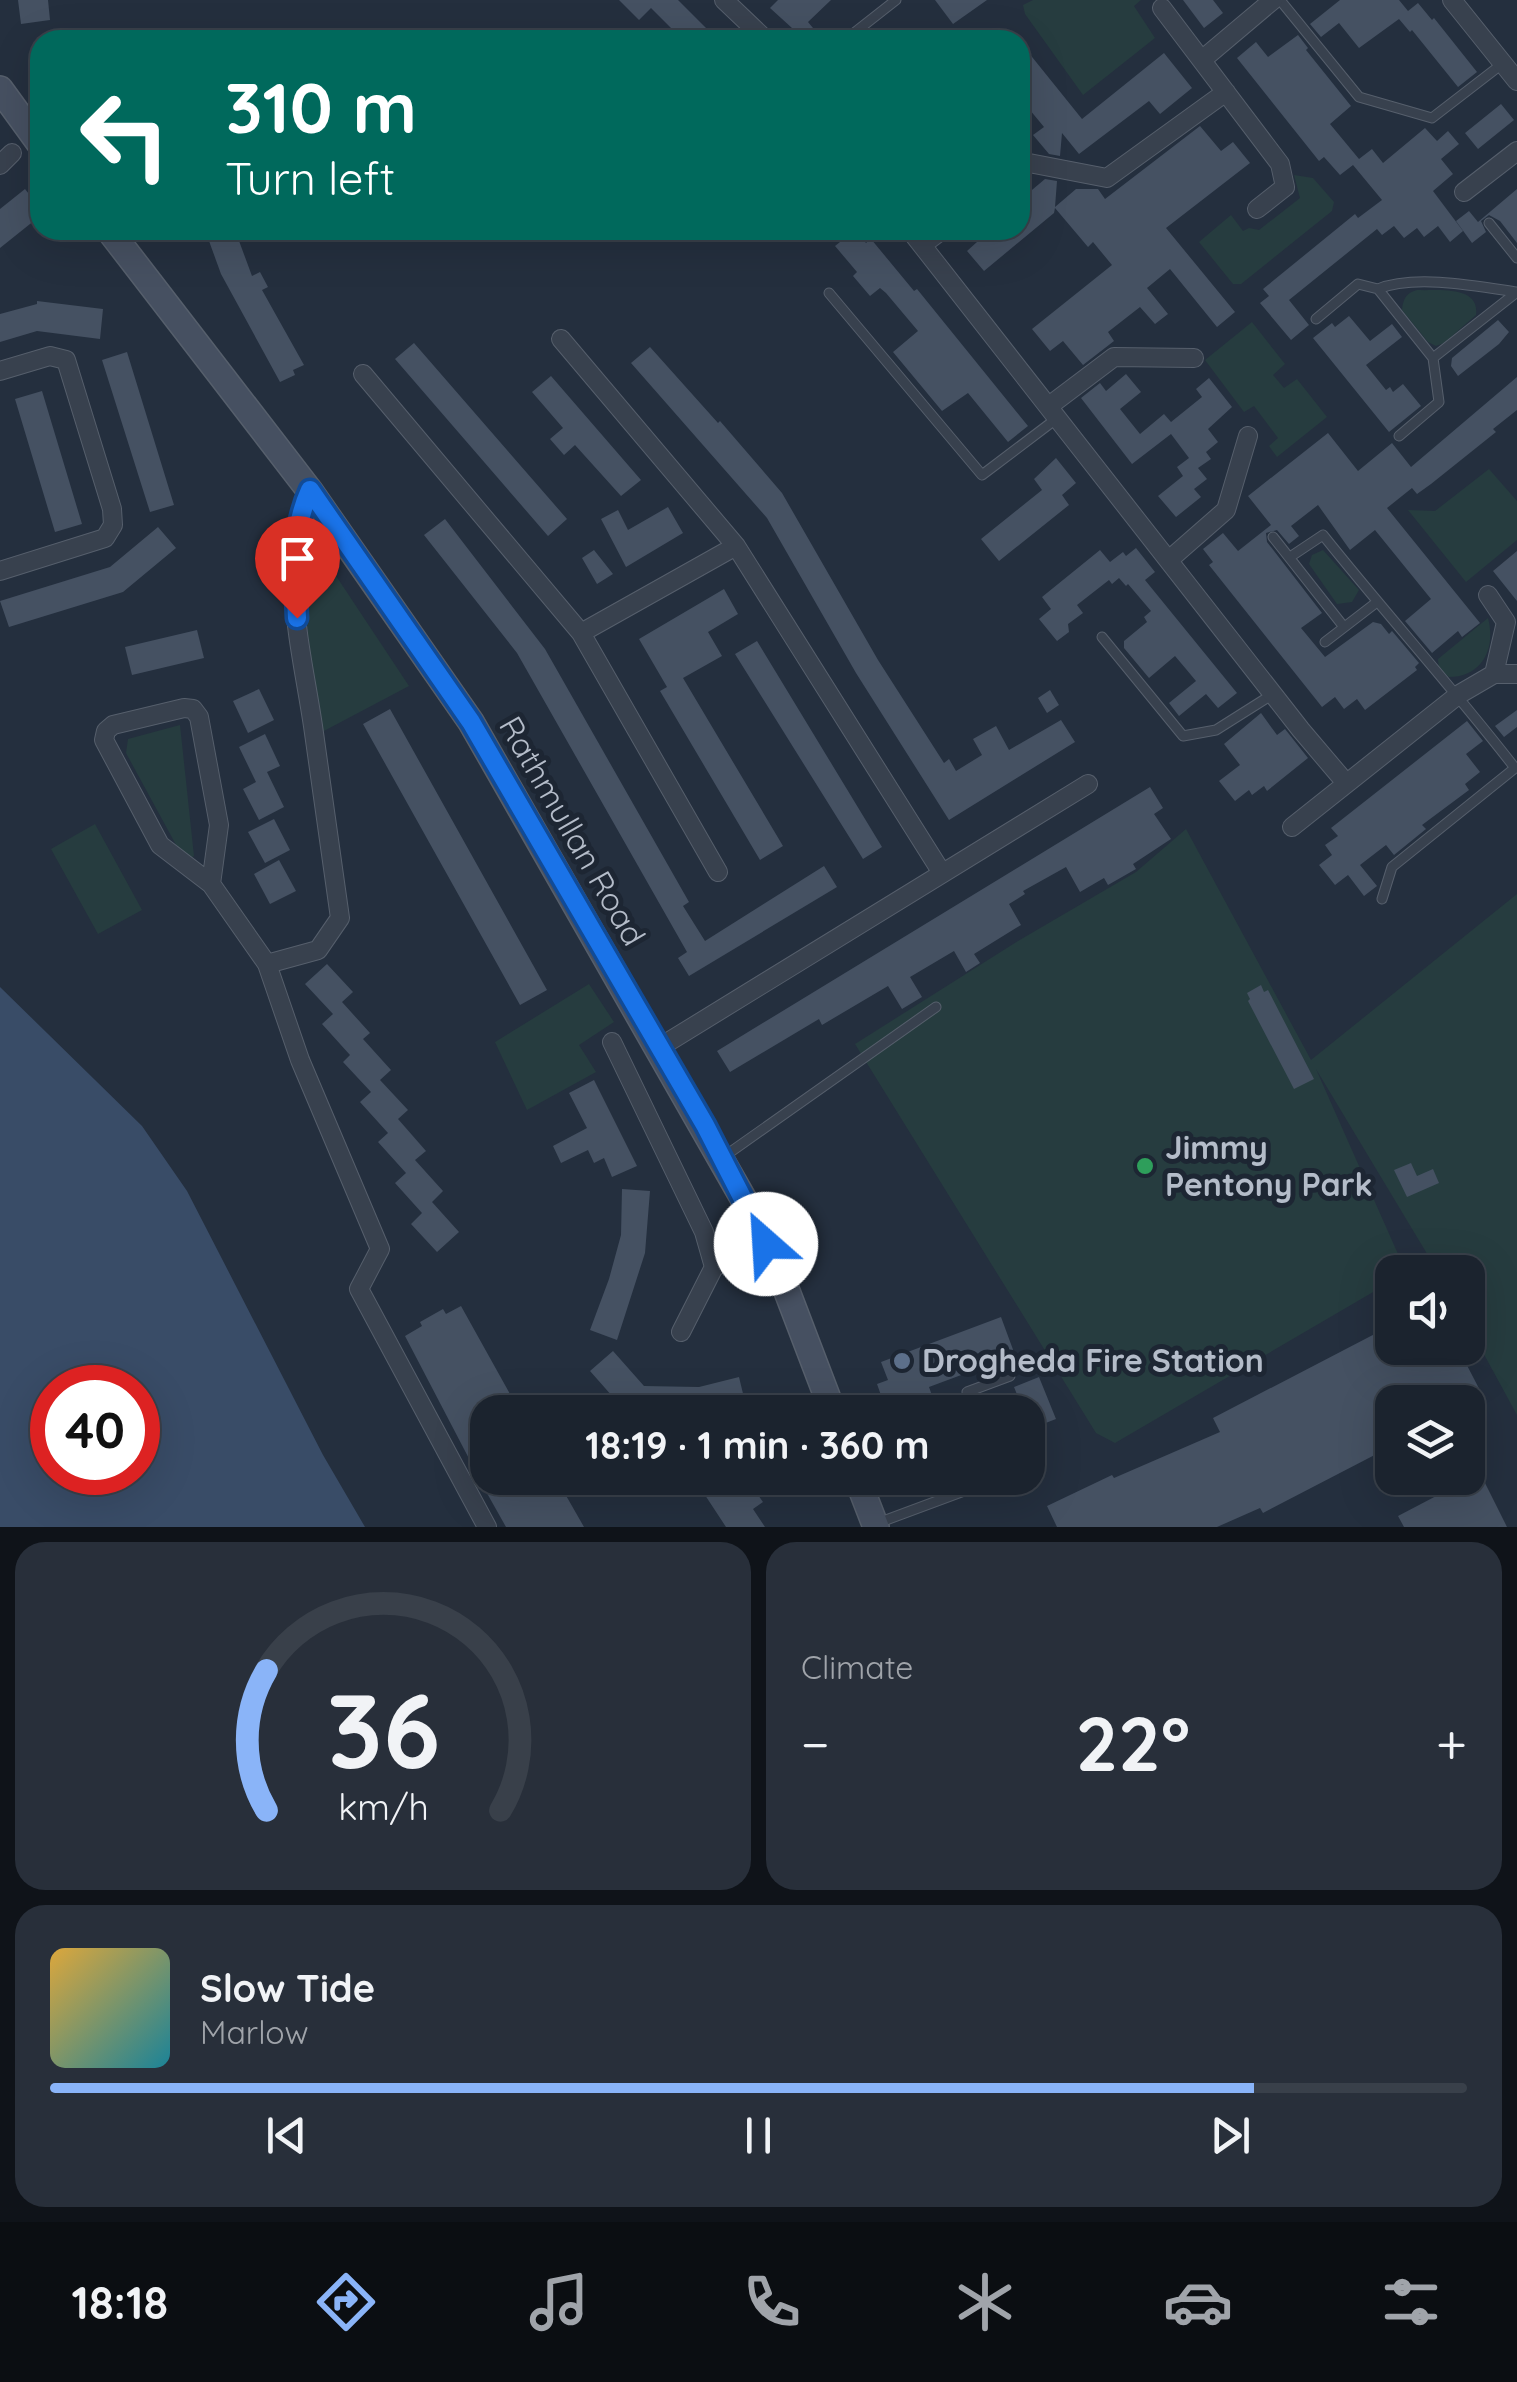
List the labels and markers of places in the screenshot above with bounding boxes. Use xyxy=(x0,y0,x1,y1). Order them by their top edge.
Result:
pin xyxy=(255,516,340,619)
place label: Jimmy Pentony Park xyxy=(1165,1127,1373,1204)
marker: Jimmy Pentony Park xyxy=(1134,1155,1156,1177)
place label: Drogheda Fire Station xyxy=(922,1340,1264,1380)
marker: Drogheda Fire Station xyxy=(891,1350,913,1372)

